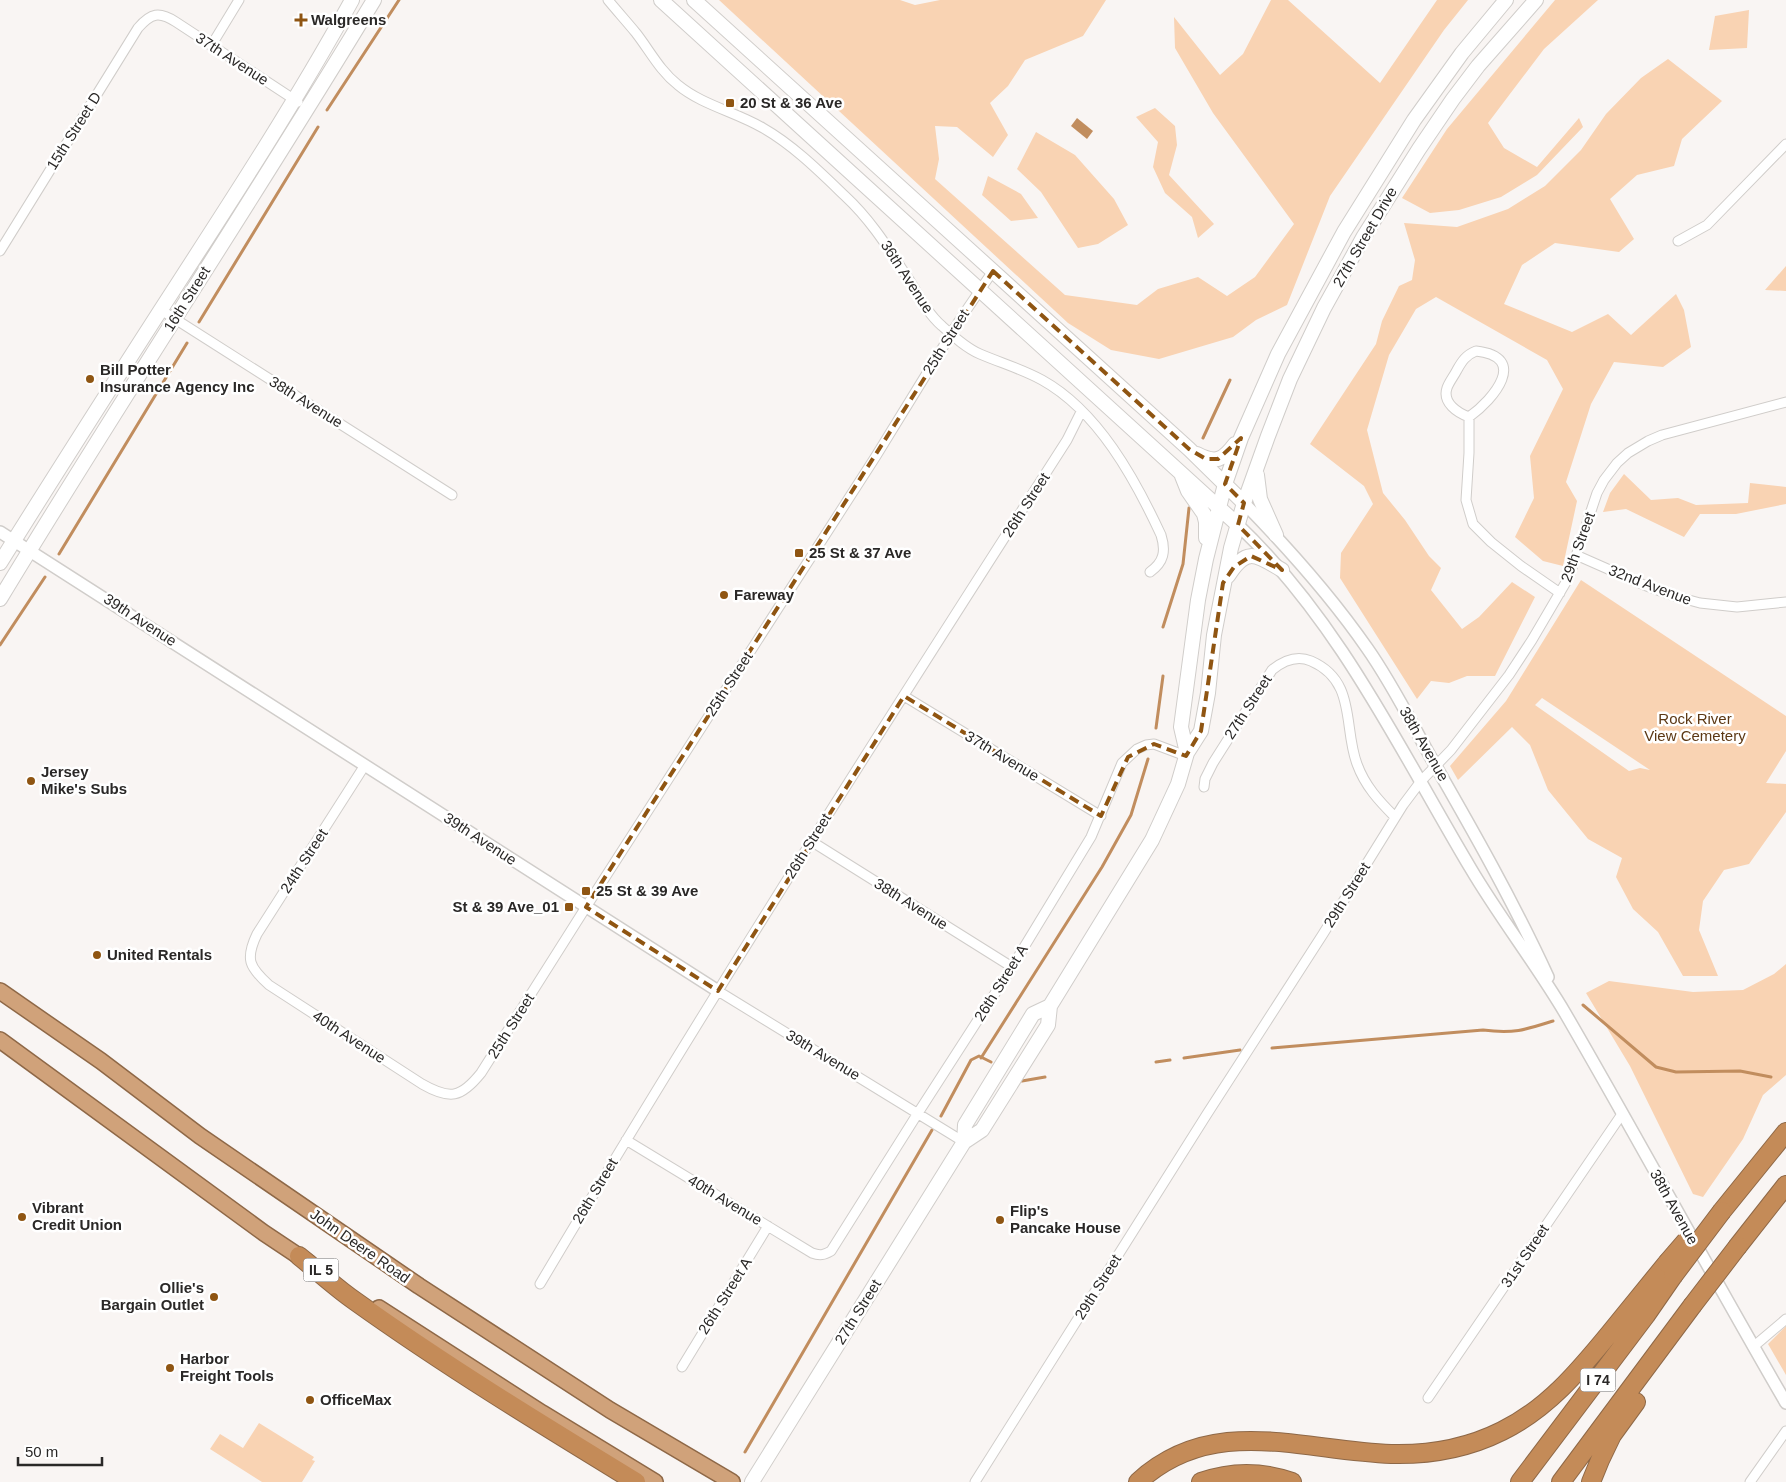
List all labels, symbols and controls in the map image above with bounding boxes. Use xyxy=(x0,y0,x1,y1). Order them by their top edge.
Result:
place label: Walgreens xyxy=(311,11,386,28)
marker: Walgreens xyxy=(295,14,307,26)
street label: 37th Avenue xyxy=(193,29,272,88)
street label: 15th Street D xyxy=(43,89,104,173)
place label: 20 St & 36 Ave xyxy=(740,94,842,111)
marker: 20 St & 36 Ave xyxy=(724,97,736,109)
street label: 27th Street Drive xyxy=(1329,184,1400,290)
street label: 36th Avenue xyxy=(878,237,937,316)
street label: 16th Street xyxy=(160,262,214,334)
street label: 25th Street xyxy=(919,305,973,377)
place label: Bill Potter Insurance Agency Inc xyxy=(100,361,255,395)
street label: 38th Avenue xyxy=(267,372,346,431)
marker: Bill Potter Insurance Agency Inc xyxy=(84,373,96,385)
street label: 26th Street xyxy=(998,469,1053,540)
street label: 29th Street xyxy=(1557,509,1598,584)
place label: 25 St & 37 Ave xyxy=(809,544,911,561)
marker: 25 St & 37 Ave xyxy=(793,547,805,559)
street label: 32nd Avenue xyxy=(1606,561,1694,608)
place label: Fareway xyxy=(734,586,795,603)
marker: Fareway xyxy=(718,589,730,601)
street label: 39th Avenue xyxy=(101,590,180,649)
street label: 25th Street xyxy=(701,648,756,719)
street label: 27th Street xyxy=(1220,671,1275,742)
street label: 38th Avenue xyxy=(1396,703,1453,784)
park label: Rock River View Cemetery xyxy=(1644,710,1746,744)
street label: 37th Avenue xyxy=(962,727,1042,784)
place label: Jersey Mike's Subs xyxy=(41,763,127,797)
marker: Jersey Mike's Subs xyxy=(25,775,37,787)
street label: 39th Avenue xyxy=(441,809,520,868)
street label: 26th Street xyxy=(781,809,835,881)
street label: 24th Street xyxy=(276,825,331,896)
street label: 29th Street xyxy=(1320,858,1374,930)
street label: 38th Avenue xyxy=(872,874,951,933)
place label: 25 St & 39 Ave xyxy=(596,882,698,899)
marker: 25 St & 39 Ave xyxy=(580,885,592,897)
place label: St & 39 Ave_01 xyxy=(453,898,559,915)
marker: St & 39 Ave_01 xyxy=(563,901,575,913)
street label: 26th Street A xyxy=(970,941,1031,1024)
place label: United Rentals xyxy=(107,946,212,963)
marker: United Rentals xyxy=(91,949,103,961)
street label: 25th Street xyxy=(484,989,538,1061)
street label: 40th Avenue xyxy=(310,1007,389,1066)
street label: 39th Avenue xyxy=(783,1026,863,1083)
street label: 26th Street xyxy=(568,1154,621,1227)
street label: 38th Avenue xyxy=(1647,1166,1702,1247)
street label: 40th Avenue xyxy=(685,1171,765,1228)
place label: Vibrant Credit Union xyxy=(32,1199,122,1233)
place label: Flip's Pancake House xyxy=(1010,1202,1121,1236)
street label: John Deere Road xyxy=(307,1205,413,1286)
marker: Vibrant Credit Union xyxy=(16,1211,28,1223)
marker: Flip's Pancake House xyxy=(994,1214,1006,1226)
street label: 31st Street xyxy=(1497,1220,1552,1291)
street label: 29th Street xyxy=(1071,1250,1125,1322)
street label: 26th Street A xyxy=(694,1254,755,1337)
road number: IL 5 xyxy=(304,1258,338,1282)
street label: 27th Street xyxy=(831,1275,885,1347)
place label: Ollie's Bargain Outlet xyxy=(101,1279,204,1313)
marker: Ollie's Bargain Outlet xyxy=(208,1291,220,1303)
place label: Harbor Freight Tools xyxy=(180,1350,274,1384)
marker: Harbor Freight Tools xyxy=(164,1362,176,1374)
road number: I 74 xyxy=(1580,1368,1616,1392)
place label: OfficeMax xyxy=(320,1391,392,1408)
marker: OfficeMax xyxy=(304,1394,316,1406)
scale bar xyxy=(18,1434,101,1466)
text: 50 m xyxy=(25,1443,58,1460)

